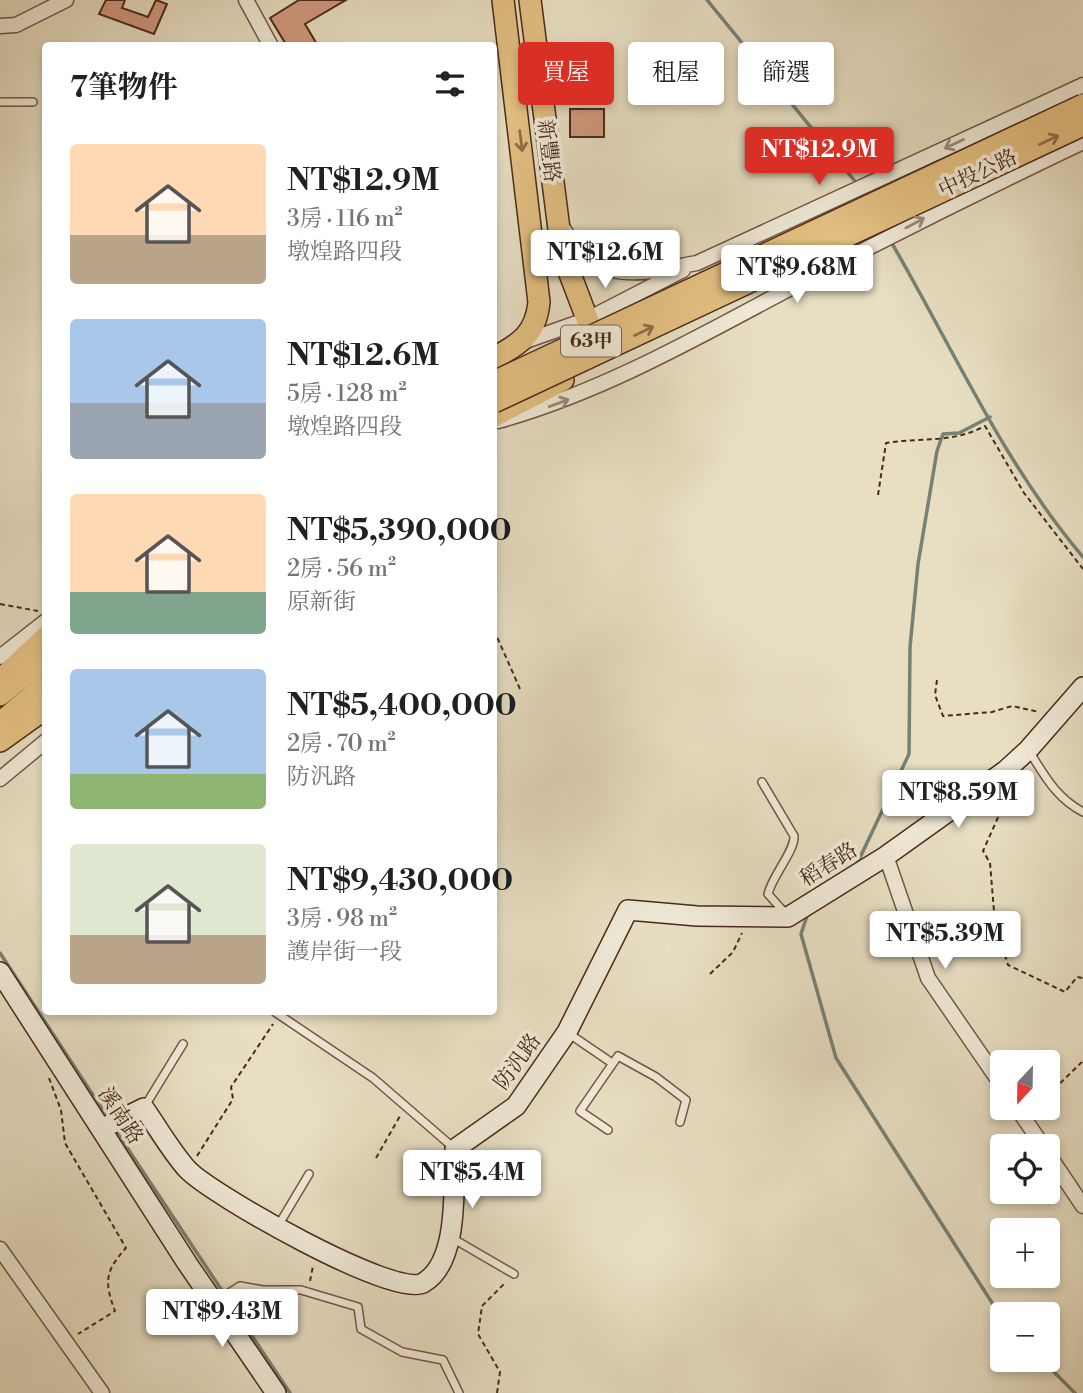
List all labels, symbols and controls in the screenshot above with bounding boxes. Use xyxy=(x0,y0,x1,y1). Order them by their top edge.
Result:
chip: 買屋 xyxy=(518,42,614,105)
chip: 租屋 xyxy=(628,42,724,105)
chip: 篩選 xyxy=(738,42,834,105)
icon: filters xyxy=(431,65,469,103)
text: 7筆物件 xyxy=(70,69,178,107)
street label: 新豐路 xyxy=(531,118,565,184)
pin: NT$12.9M xyxy=(747,128,891,187)
one-way arrow xyxy=(515,129,528,151)
one-way arrow xyxy=(1038,133,1059,147)
text: NT$12.9M xyxy=(761,136,877,164)
one-way arrow xyxy=(944,138,965,151)
street label: 中投公路 xyxy=(934,144,1022,204)
text: NT$12.9M xyxy=(287,162,439,200)
icon: home xyxy=(126,172,210,256)
text: 3房 · 116 m² xyxy=(287,205,403,233)
one-way arrow xyxy=(904,216,925,229)
pin: NT$12.6M xyxy=(533,230,677,290)
text: 墩煌路四段 xyxy=(287,238,402,266)
text: NT$12.6M xyxy=(547,239,663,267)
pin: NT$9.68M xyxy=(725,246,869,305)
text: NT$9.68M xyxy=(737,254,857,282)
one-way arrow xyxy=(633,324,654,337)
road number: 63甲 xyxy=(561,326,621,356)
text: NT$12.6M xyxy=(287,337,439,375)
icon: home xyxy=(126,347,210,431)
text: 5房 · 128 m² xyxy=(287,380,407,408)
one-way arrow xyxy=(547,396,569,409)
text: 墩煌路四段 xyxy=(287,413,402,441)
text: NT$5,390,000 xyxy=(287,512,512,550)
icon: home xyxy=(126,522,210,606)
text: 2房 · 56 m² xyxy=(287,555,396,583)
text: 原新街 xyxy=(287,588,356,616)
text: NT$5,400,000 xyxy=(287,687,517,725)
icon: home xyxy=(126,697,210,781)
text: 2房 · 70 m² xyxy=(287,730,396,758)
text: 防汎路 xyxy=(287,763,356,791)
pin: NT$8.59M xyxy=(886,770,1030,830)
text: NT$8.59M xyxy=(898,779,1018,807)
street label: 稻春路 xyxy=(795,837,863,893)
text: NT$9,430,000 xyxy=(287,862,513,900)
icon: home xyxy=(126,872,210,956)
text: 3房 · 98 m² xyxy=(287,905,397,933)
pin: NT$5.39M xyxy=(873,912,1017,971)
text: NT$5.39M xyxy=(886,920,1004,948)
text: 護岸街一段 xyxy=(287,938,402,966)
street label: 防汎路 xyxy=(489,1029,547,1095)
north arrow xyxy=(990,1050,1060,1120)
map controls xyxy=(990,1050,1060,1372)
street label: 溪南路 xyxy=(92,1083,148,1149)
button: locate xyxy=(990,1134,1060,1204)
pin: NT$5.4M xyxy=(407,1150,537,1210)
text: NT$5.4M xyxy=(419,1159,525,1187)
button: + xyxy=(990,1218,1060,1288)
pin: NT$9.43M xyxy=(150,1290,294,1349)
text: NT$9.43M xyxy=(162,1298,282,1326)
button: − xyxy=(990,1302,1060,1372)

